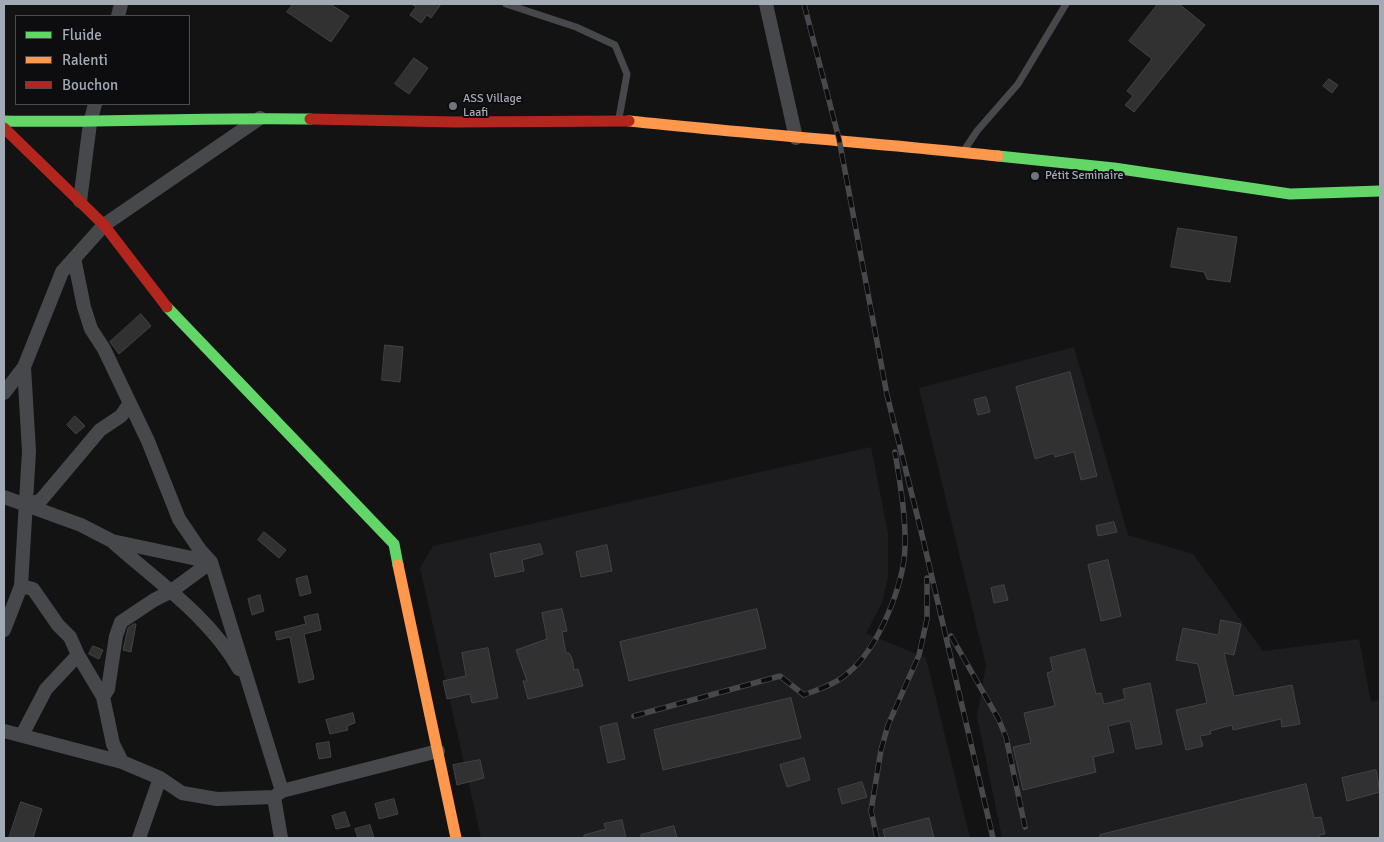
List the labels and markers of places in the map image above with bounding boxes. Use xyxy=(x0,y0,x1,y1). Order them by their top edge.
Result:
place label: ASS Village Laafi xyxy=(463,92,522,120)
marker: ASS Village Laafi xyxy=(447,100,459,112)
place label: Pétit Seminaire xyxy=(1045,169,1123,183)
marker: Pétit Seminaire xyxy=(1029,170,1041,182)

